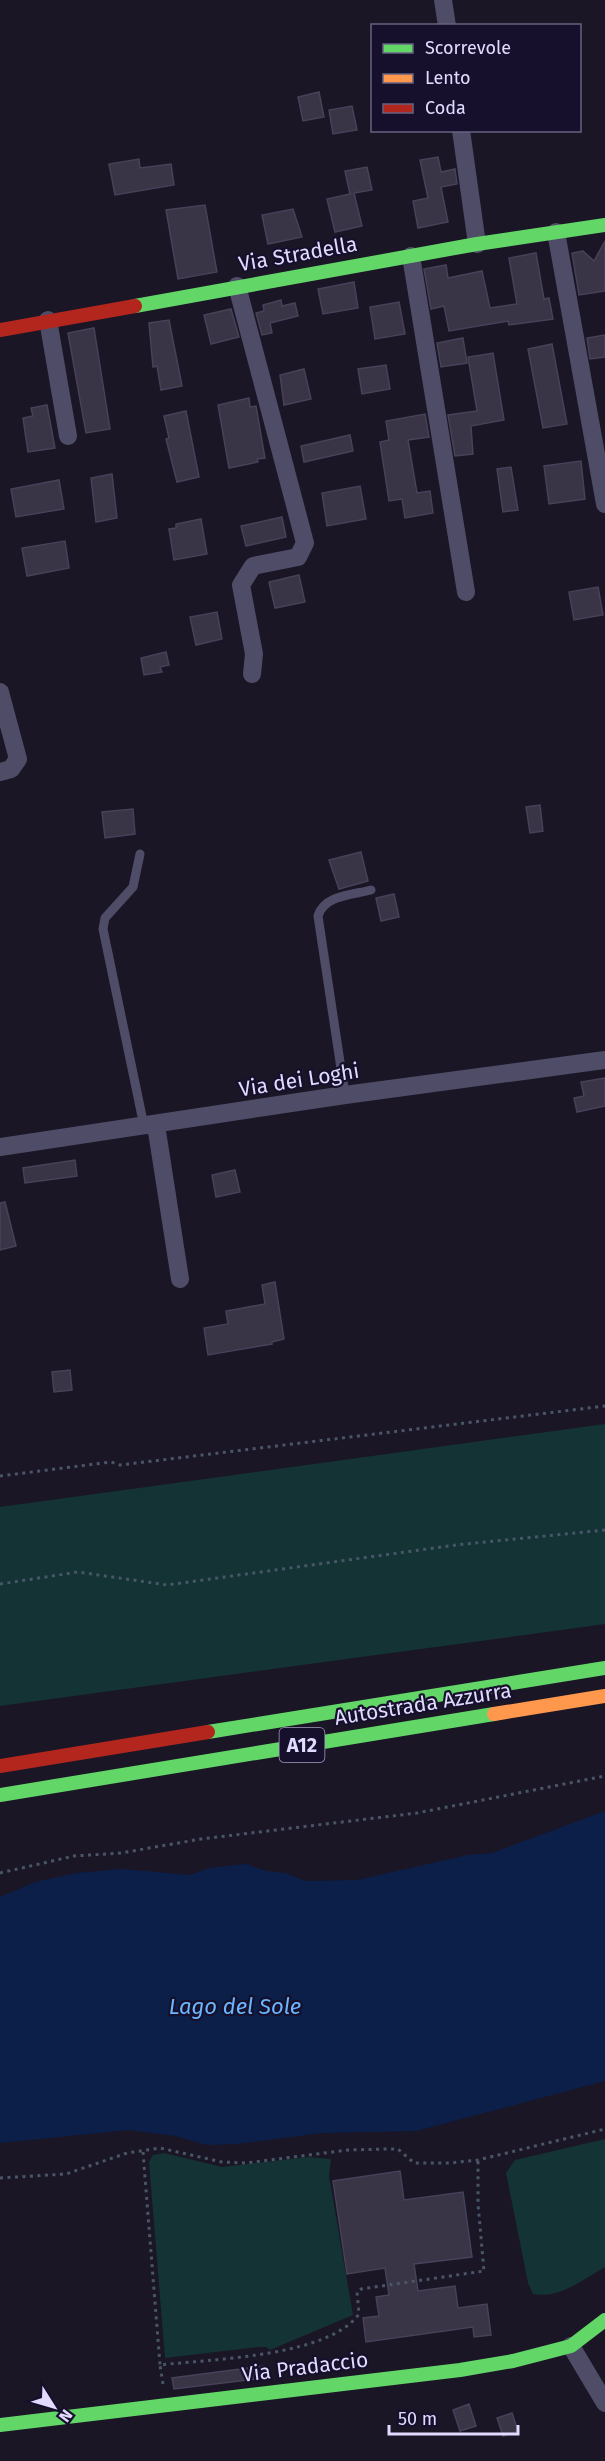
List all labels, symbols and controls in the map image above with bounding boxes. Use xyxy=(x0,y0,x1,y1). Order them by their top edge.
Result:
legend xyxy=(371,24,581,132)
text: Scorrevole xyxy=(425,37,511,59)
text: Lento xyxy=(425,67,471,89)
text: Coda xyxy=(425,97,466,119)
street label: Via Stradella xyxy=(237,231,359,277)
street label: Via dei Loghi xyxy=(237,1058,361,1102)
street label: Autostrada Azzurra xyxy=(333,1677,513,1731)
road number: A12 xyxy=(280,1728,324,1762)
water label: Lago del Sole xyxy=(169,1993,301,2020)
street label: Via Pradaccio xyxy=(240,2346,370,2388)
north arrow xyxy=(24,2377,84,2437)
scale bar xyxy=(389,2398,518,2436)
text: N xyxy=(55,2406,76,2426)
text: 50 m xyxy=(398,2408,437,2430)

